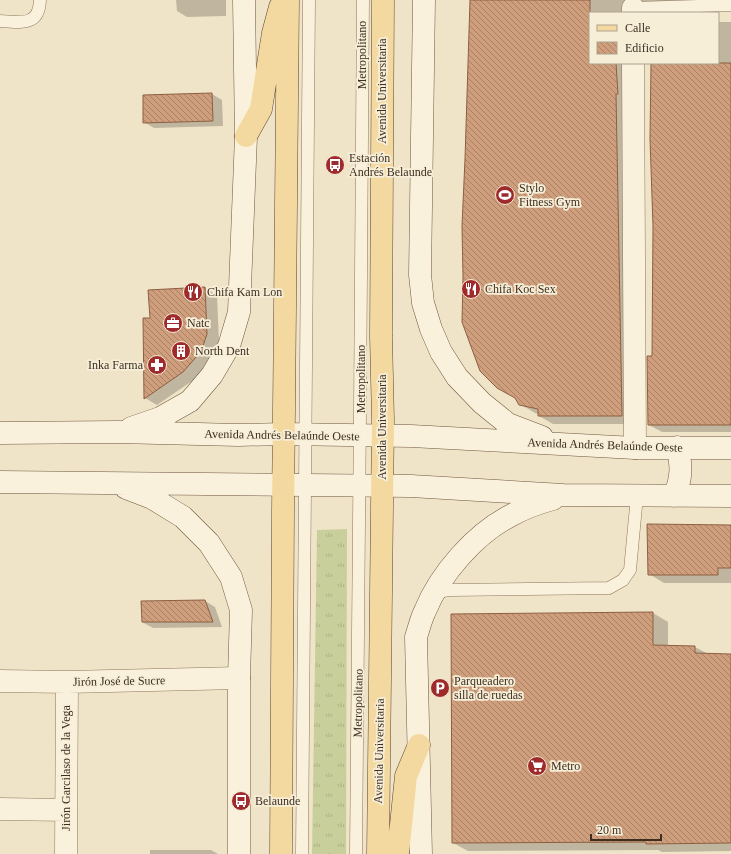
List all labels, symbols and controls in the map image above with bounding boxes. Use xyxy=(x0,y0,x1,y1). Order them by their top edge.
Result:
legend xyxy=(589,12,719,64)
street label: Metropolitano xyxy=(355,21,369,89)
text: Calle xyxy=(625,21,650,35)
street label: Avenida Universitaria xyxy=(375,38,389,144)
text: Edificio xyxy=(625,41,664,55)
place label: Estación Andrés Belaunde xyxy=(349,151,432,179)
bus stop icon: Estación Andrés Belaunde xyxy=(324,154,346,176)
place label: Stylo Fitness Gym xyxy=(519,181,581,209)
sports icon: Stylo Fitness Gym xyxy=(494,184,516,206)
restaurant icon: Chifa Koc Sex xyxy=(460,278,482,300)
restaurant icon: Chifa Kam Lon xyxy=(182,281,204,303)
place label: Chifa Koc Sex xyxy=(485,282,556,296)
place label: Chifa Kam Lon xyxy=(207,285,282,299)
office icon: Natc xyxy=(162,312,184,334)
place label: Natc xyxy=(187,316,210,330)
building icon: North Dent xyxy=(170,340,192,362)
place label: North Dent xyxy=(195,344,250,358)
street label: Metropolitano xyxy=(354,345,368,413)
pharmacy icon: Inka Farma xyxy=(146,354,168,376)
place label: Inka Farma xyxy=(88,358,144,372)
street label: Avenida Universitaria xyxy=(375,374,389,480)
street label: Avenida Andrés Belaúnde Oeste xyxy=(204,427,360,443)
street label: Avenida Andrés Belaúnde Oeste xyxy=(527,435,683,455)
street label: Metropolitano xyxy=(350,669,366,737)
street label: Jirón José de Sucre xyxy=(73,673,165,689)
place label: Parqueadero silla de ruedas xyxy=(454,674,523,702)
parking icon: Parqueadero silla de ruedas xyxy=(429,677,451,699)
street label: Avenida Universitaria xyxy=(371,698,387,804)
street label: Jirón Garcilaso de la Vega xyxy=(59,704,73,831)
supermarket icon: Metro xyxy=(526,755,548,777)
place label: Metro xyxy=(551,759,580,773)
bus stop icon: Belaunde xyxy=(230,790,252,812)
place label: Belaunde xyxy=(255,794,300,808)
scale bar xyxy=(591,816,661,842)
text: 20 m xyxy=(597,823,622,837)

